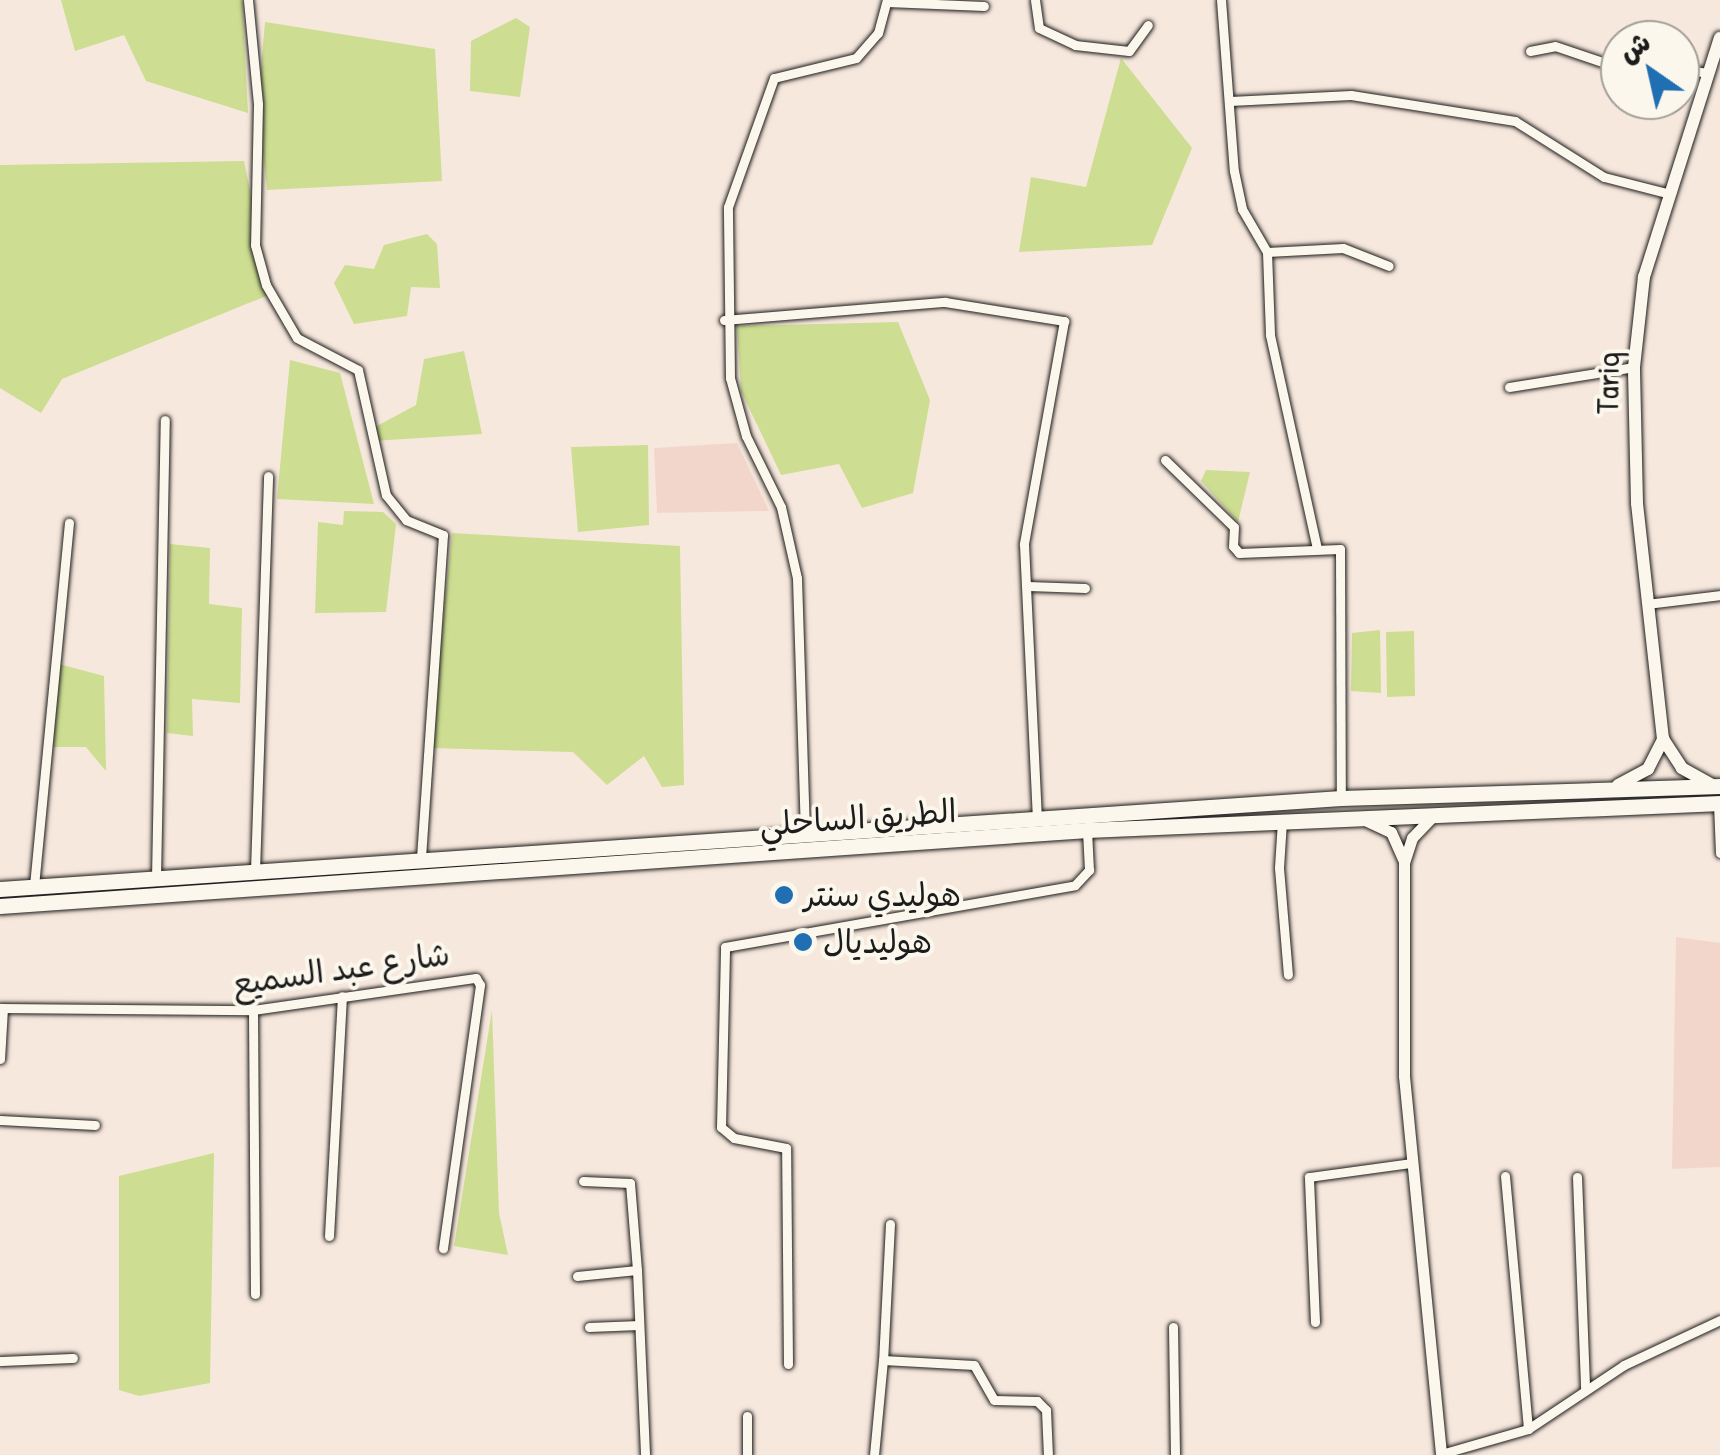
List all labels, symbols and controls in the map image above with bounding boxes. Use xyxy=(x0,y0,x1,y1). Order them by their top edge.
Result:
north arrow xyxy=(1600,20,1700,120)
text: ش xyxy=(1611,22,1658,71)
street label: Tariq xyxy=(1588,352,1628,414)
street label: الطريق الساحلي xyxy=(758,792,958,844)
place label: هوليدي سنتر xyxy=(804,876,961,914)
marker: هوليدي سنتر xyxy=(773,884,795,906)
place label: هوليديال xyxy=(823,923,932,961)
marker: هوليديال xyxy=(792,931,814,953)
street label: شارع عبد السميع xyxy=(230,935,452,1003)

